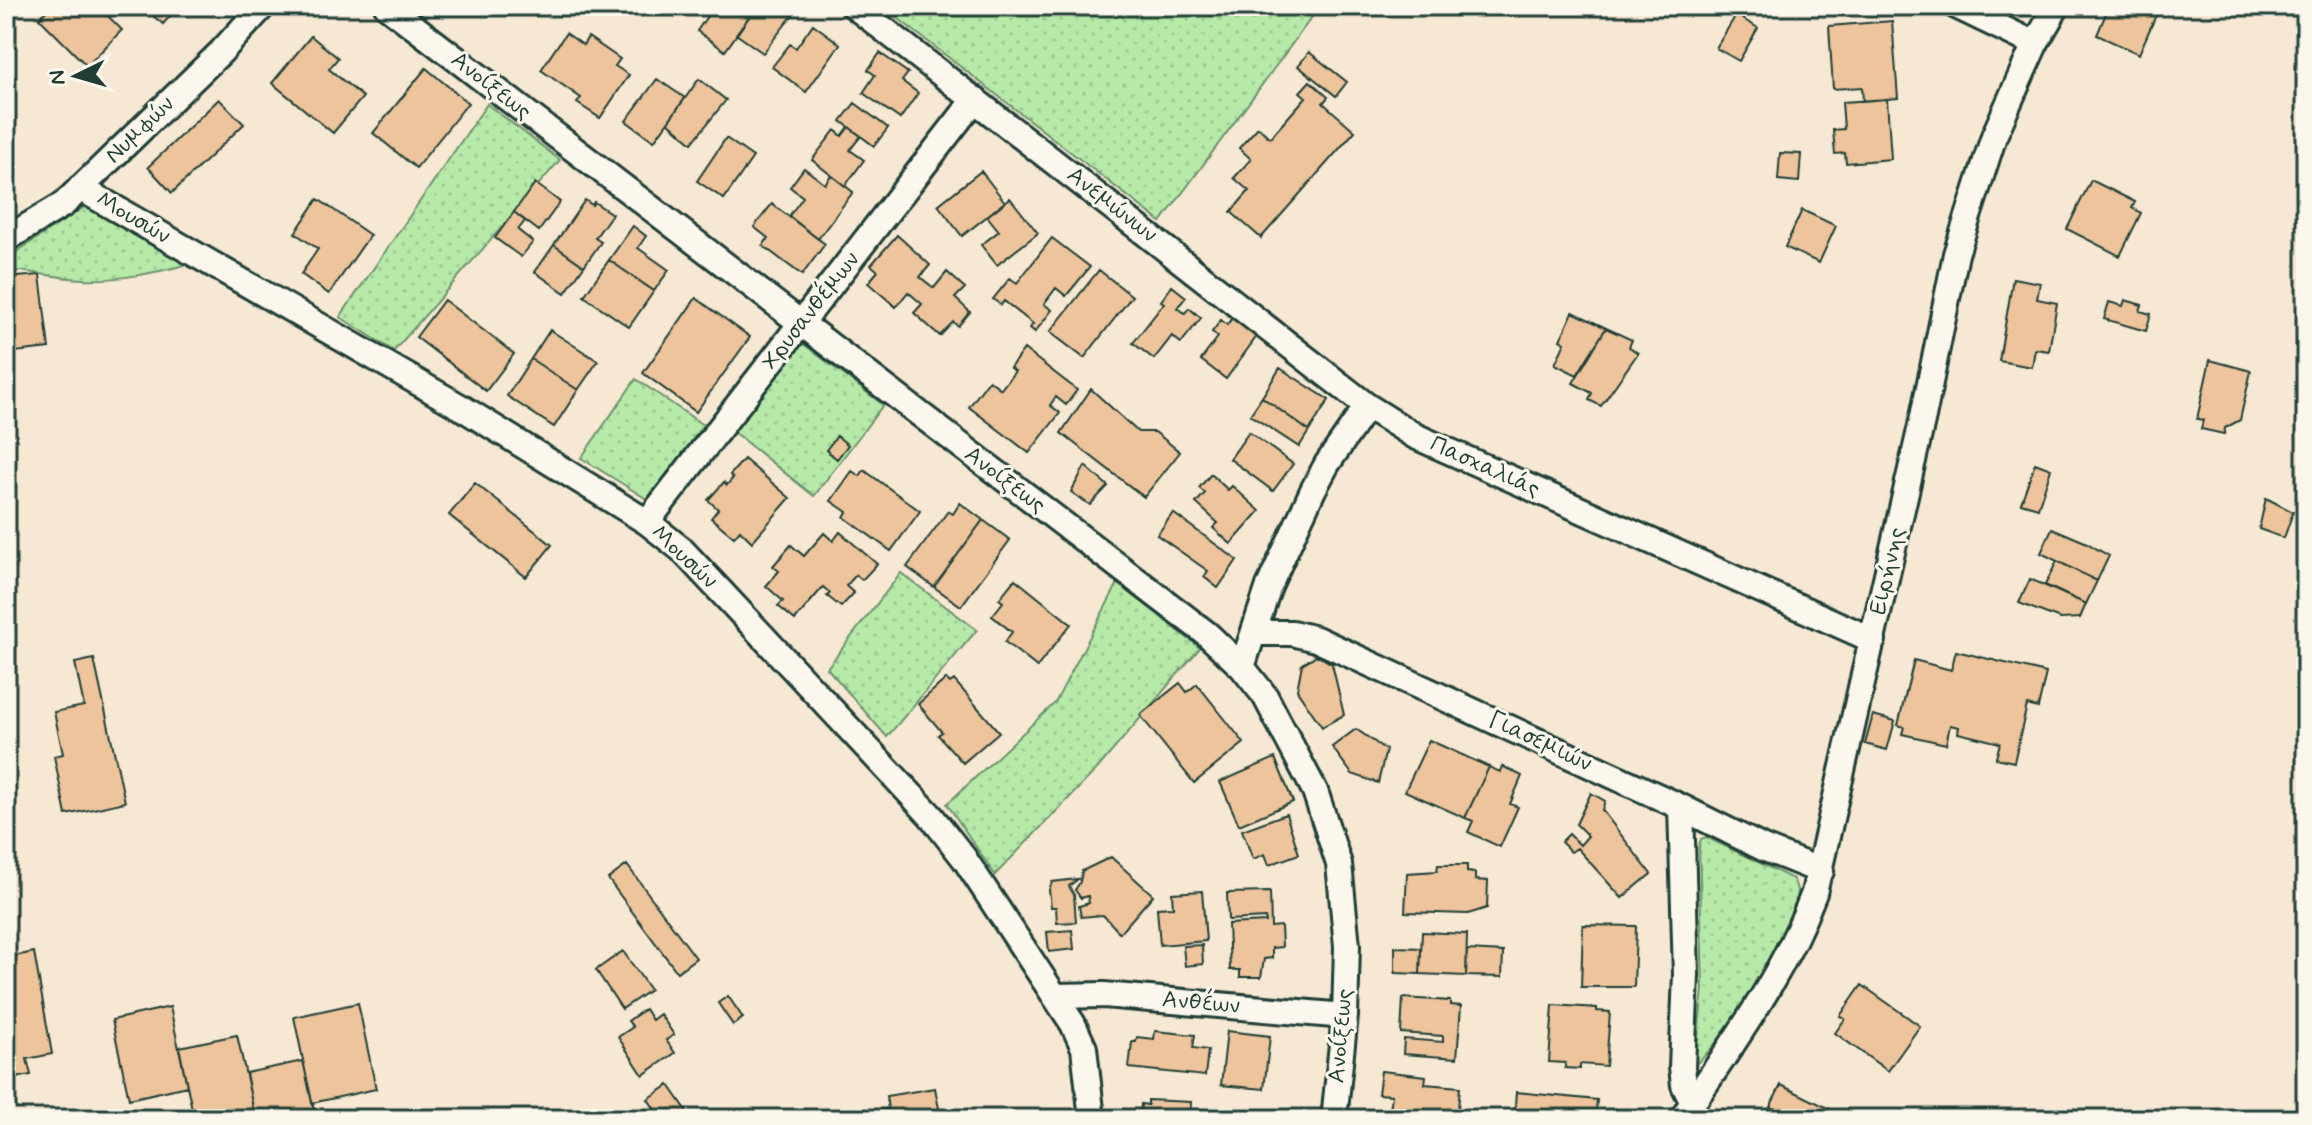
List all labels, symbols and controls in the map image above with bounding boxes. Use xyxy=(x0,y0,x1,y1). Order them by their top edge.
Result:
north arrow xyxy=(36,36,116,116)
street label: Ανοίξεως xyxy=(444,45,538,127)
text: N xyxy=(43,69,73,86)
street label: Νυμφών xyxy=(99,89,181,171)
street label: Ανεμώνων xyxy=(1060,160,1164,250)
street label: Μουσών xyxy=(90,184,176,252)
street label: Χρυσανθέμων xyxy=(754,245,867,377)
street label: Πασχαλιάς xyxy=(1425,429,1545,505)
street label: Ανοίξεως xyxy=(958,439,1052,521)
street label: Μουσών xyxy=(644,518,724,596)
street label: Ειρήνης xyxy=(1863,524,1913,618)
street label: Γιασεμιών xyxy=(1483,705,1597,779)
street label: Ανθέων xyxy=(1161,983,1241,1022)
street label: Ανοίξεως xyxy=(1321,987,1361,1085)

